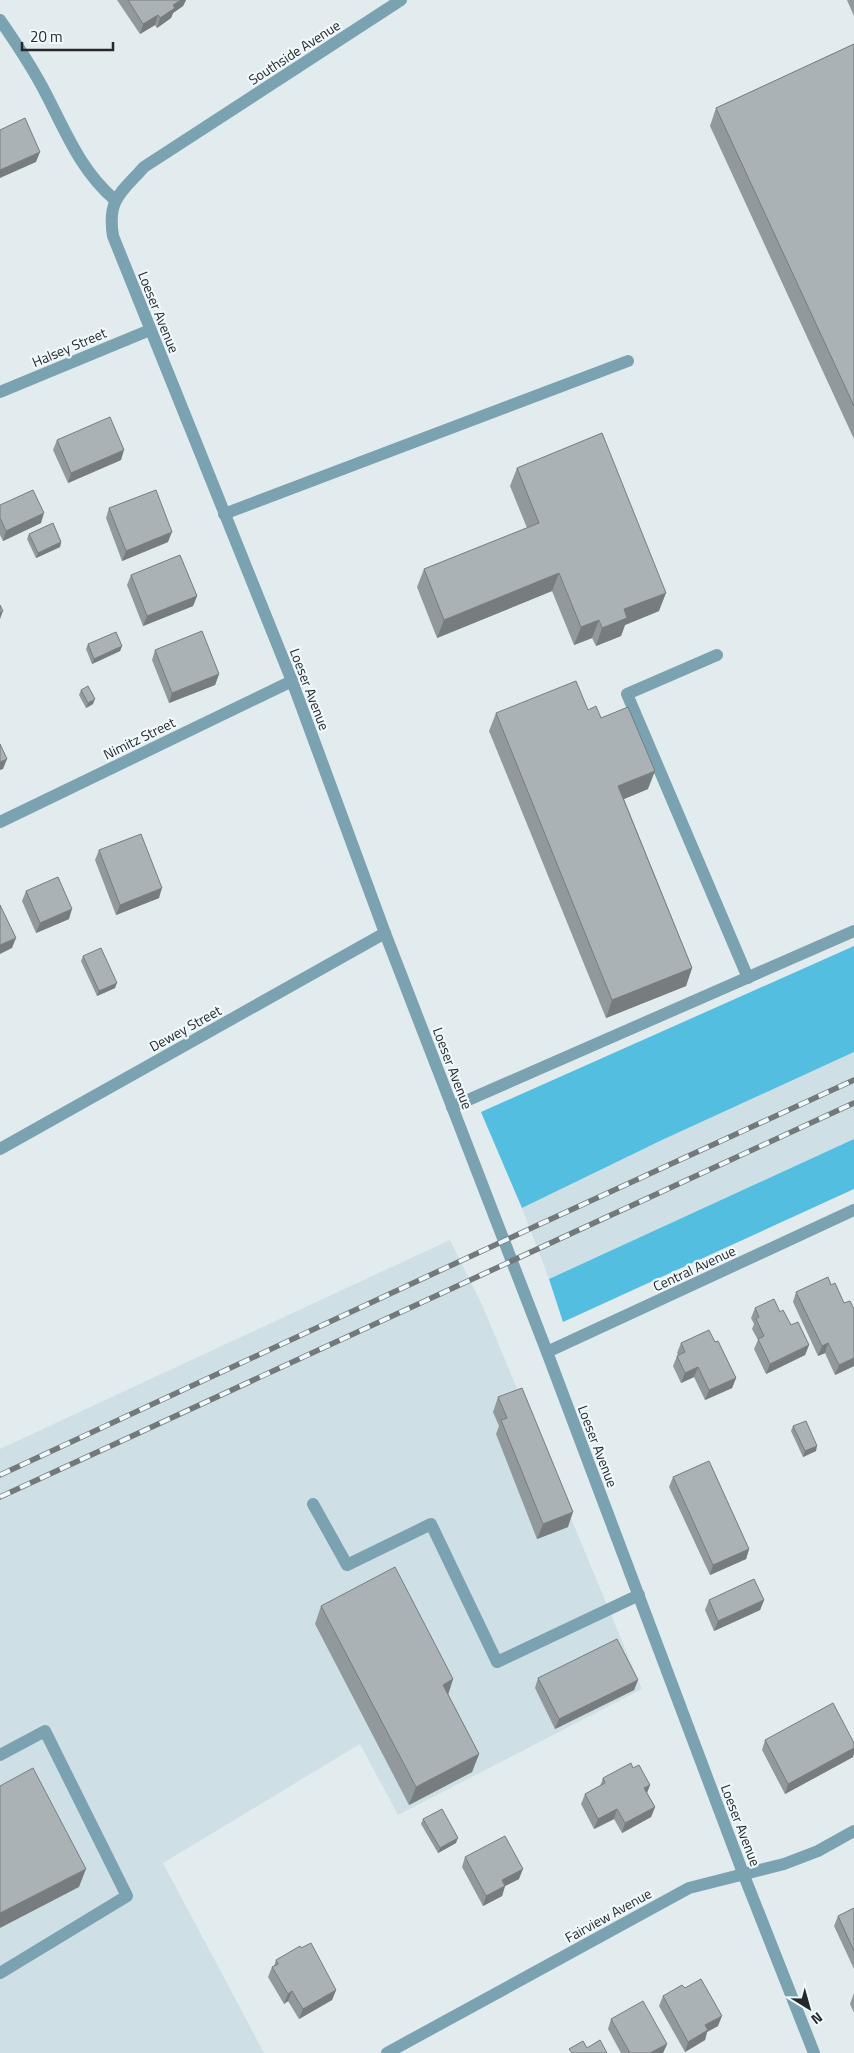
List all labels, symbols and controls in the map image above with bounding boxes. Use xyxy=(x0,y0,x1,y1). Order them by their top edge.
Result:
street label: Southside Avenue xyxy=(244,14,344,90)
scale bar xyxy=(22,20,114,52)
text: 20 m xyxy=(30,25,63,48)
street label: Loeser Avenue xyxy=(133,268,185,356)
street label: Halsey Street xyxy=(28,322,110,372)
street label: Loeser Avenue xyxy=(285,645,335,733)
street label: Nimitz Street xyxy=(99,711,179,764)
street label: Dewey Street xyxy=(145,1000,225,1056)
street label: Loeser Avenue xyxy=(428,1024,478,1112)
street label: Central Avenue xyxy=(649,1240,739,1296)
street label: Loeser Avenue xyxy=(573,1402,623,1490)
street label: Loeser Avenue xyxy=(716,1781,766,1869)
street label: Fairview Avenue xyxy=(561,1883,655,1947)
north arrow xyxy=(784,1983,834,2033)
text: N xyxy=(807,2007,827,2030)

